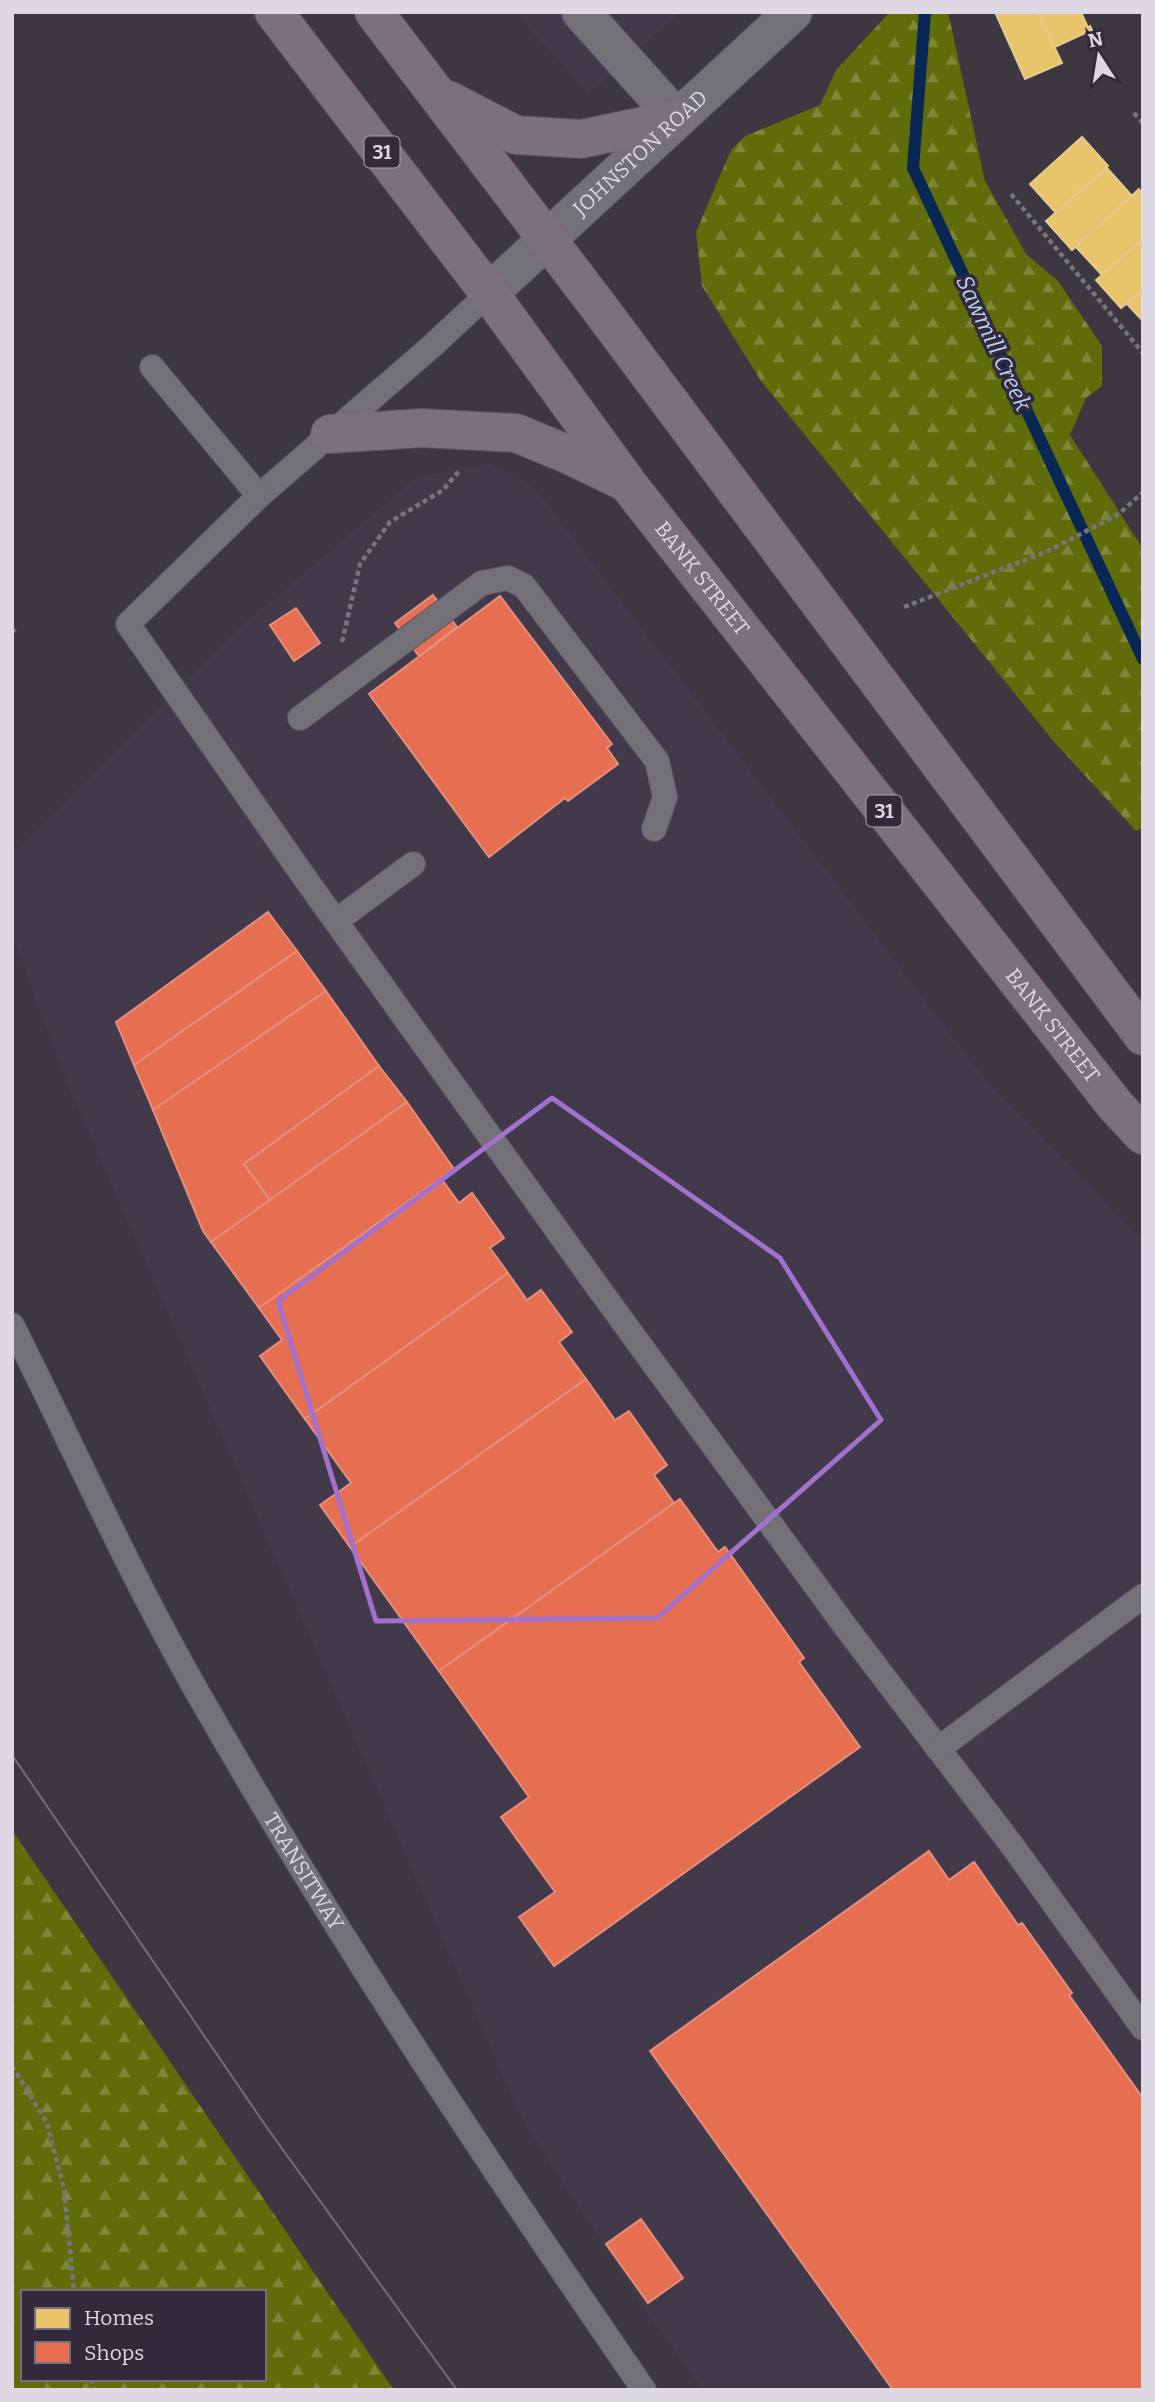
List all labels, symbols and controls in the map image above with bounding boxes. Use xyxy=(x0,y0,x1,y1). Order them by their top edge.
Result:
north arrow xyxy=(1064,21,1134,91)
text: N xyxy=(1086,27,1105,53)
street label: JOHNSTON ROAD xyxy=(567,85,713,222)
road number: 31 xyxy=(364,136,400,168)
water label: Sawmill Creek xyxy=(950,271,1038,416)
street label: BANK STREET xyxy=(649,516,755,641)
road number: 31 xyxy=(866,796,902,826)
street label: BANK STREET xyxy=(1000,963,1105,1088)
street label: TRANSITWAY xyxy=(258,1808,350,1936)
legend xyxy=(21,2290,266,2381)
text: Homes xyxy=(84,2305,154,2331)
text: Shops xyxy=(84,2340,144,2366)

